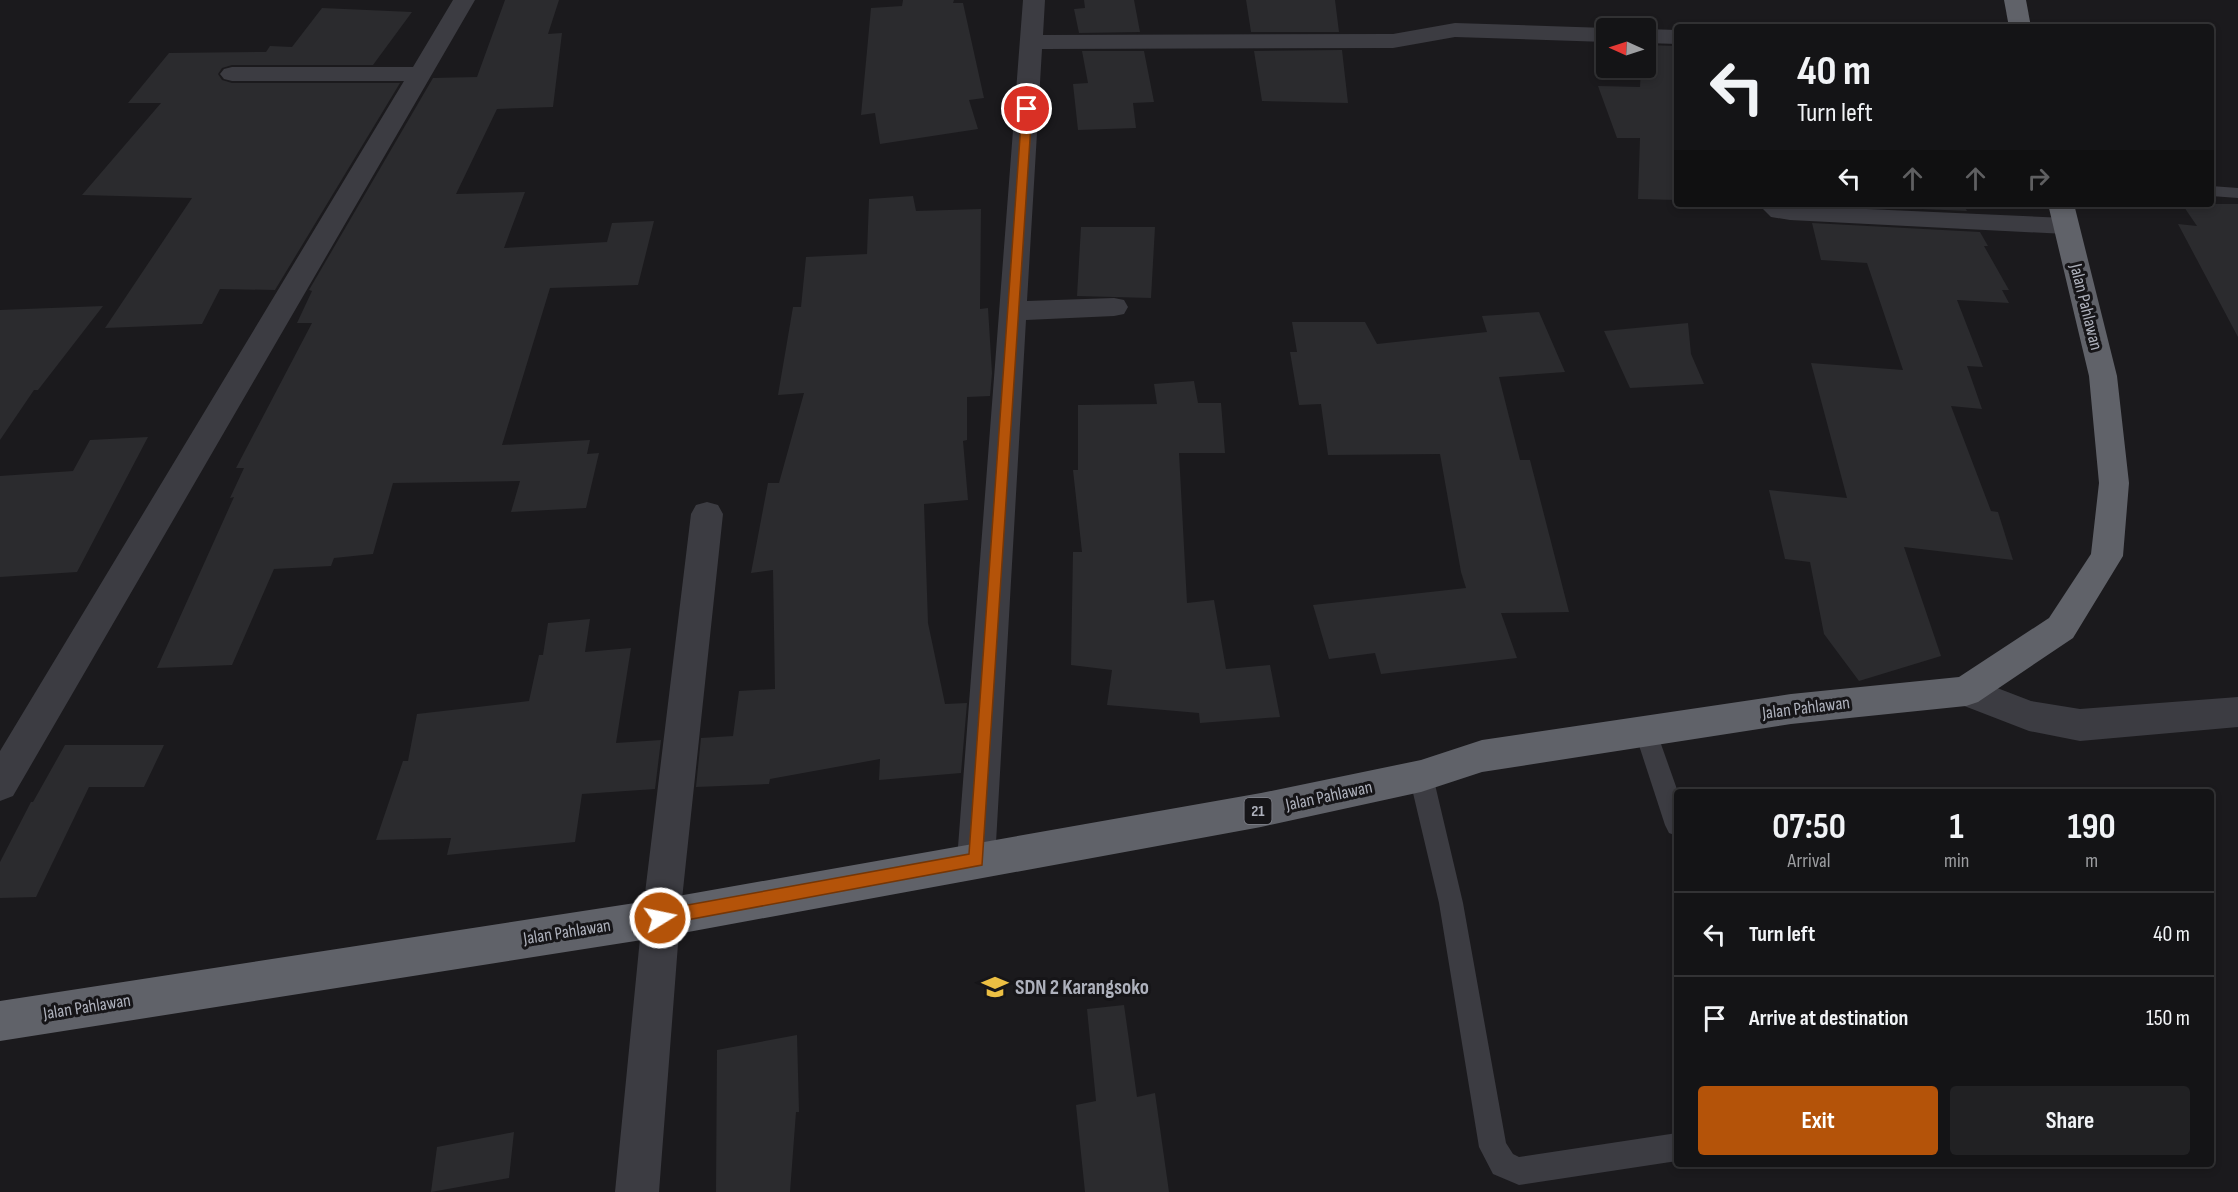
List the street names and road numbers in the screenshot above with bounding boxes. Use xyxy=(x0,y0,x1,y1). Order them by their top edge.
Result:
street label: Jalan Pahlawan xyxy=(2065,261,2107,352)
street label: Jalan Pahlawan xyxy=(1760,692,1851,724)
street label: Jalan Pahlawan xyxy=(1283,777,1374,816)
road number: 21 xyxy=(1244,798,1272,824)
street label: Jalan Pahlawan xyxy=(521,915,612,949)
street label: Jalan Pahlawan xyxy=(41,990,132,1024)

